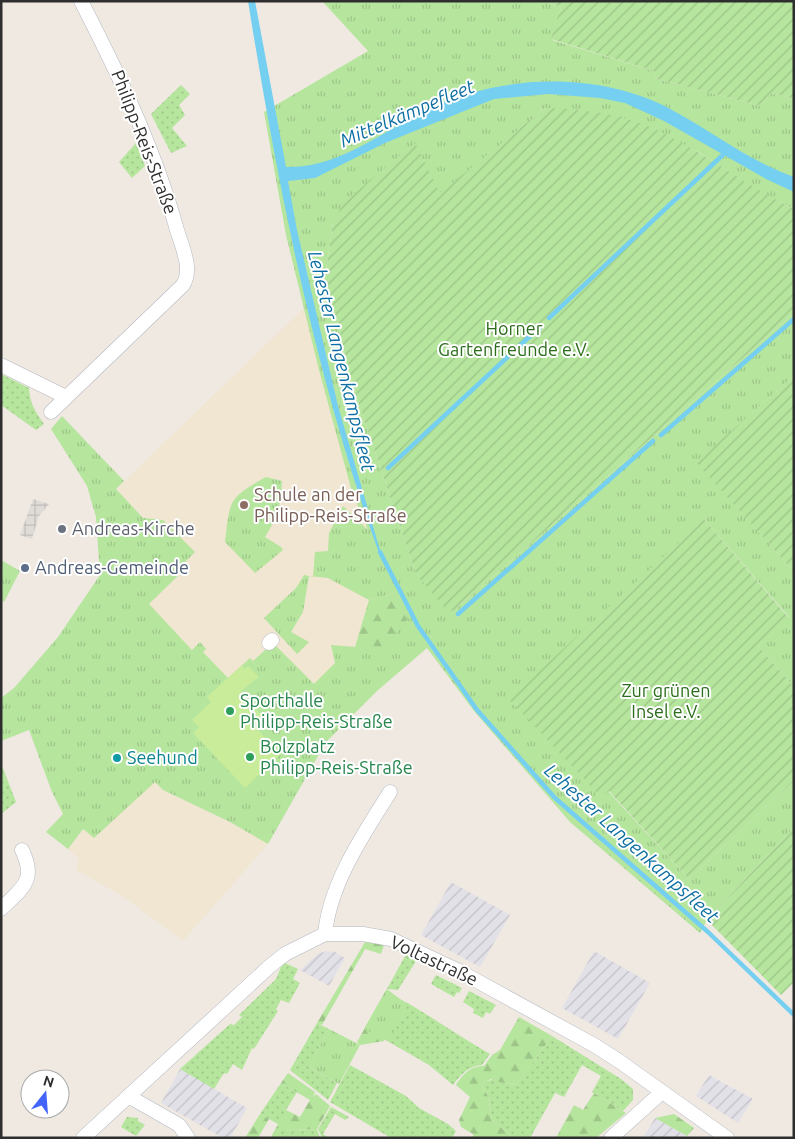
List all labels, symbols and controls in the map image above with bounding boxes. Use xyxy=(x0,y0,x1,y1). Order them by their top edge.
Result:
street label: Philipp-Reis-Straße xyxy=(108,67,182,216)
water label: Mittelkämpefleet xyxy=(336,74,478,151)
water label: Lehester Langenkampsfleet xyxy=(304,248,380,474)
park label: Horner Gartenfreunde e.V. xyxy=(438,318,590,359)
place label: Schule an der Philipp-Reis-Straße xyxy=(254,484,407,525)
marker: Schule an der Philipp-Reis-Straße xyxy=(238,499,250,511)
place label: Andreas-Kirche xyxy=(72,518,195,538)
marker: Andreas-Kirche xyxy=(56,523,68,535)
place label: Andreas-Gemeinde xyxy=(35,557,189,577)
marker: Andreas-Gemeinde xyxy=(19,562,31,574)
park label: Zur grünen Insel e.V. xyxy=(621,680,711,721)
place label: Sporthalle Philipp-Reis-Straße xyxy=(240,690,393,731)
marker: Sporthalle Philipp-Reis-Straße xyxy=(224,705,236,717)
place label: Bolzplatz Philipp-Reis-Straße xyxy=(260,736,413,777)
place label: Seehund xyxy=(127,747,198,767)
marker: Bolzplatz Philipp-Reis-Straße xyxy=(244,751,256,763)
marker: Seehund xyxy=(111,752,123,764)
water label: Lehester Langenkampsfleet xyxy=(540,759,724,927)
street label: Voltastraße xyxy=(388,931,481,989)
north arrow xyxy=(20,1069,70,1119)
text: N xyxy=(41,1072,56,1091)

